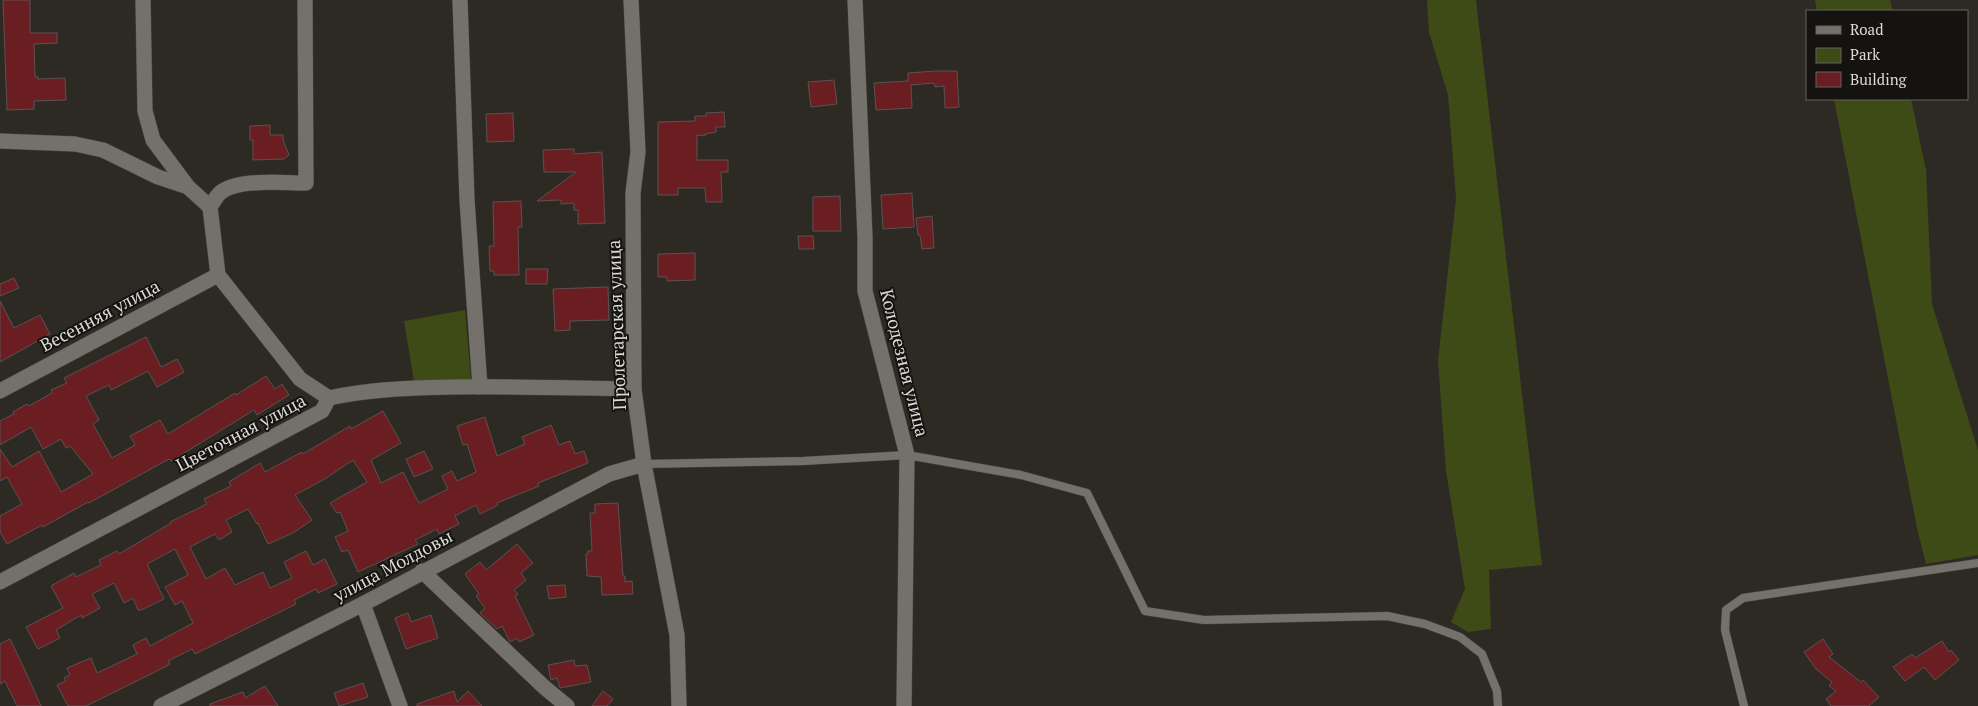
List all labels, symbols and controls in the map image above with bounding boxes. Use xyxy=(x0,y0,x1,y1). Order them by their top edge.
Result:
legend xyxy=(1806,10,1968,100)
text: Road xyxy=(1850,19,1883,39)
text: Park xyxy=(1850,44,1880,64)
text: Building xyxy=(1850,69,1908,89)
street label: Пролетарская улица xyxy=(601,239,631,411)
street label: Весенняя улица xyxy=(35,273,164,357)
street label: Колодезная улица xyxy=(875,286,935,439)
street label: Цветочная улица xyxy=(171,388,310,477)
street label: улица Молдовы xyxy=(328,524,456,607)

